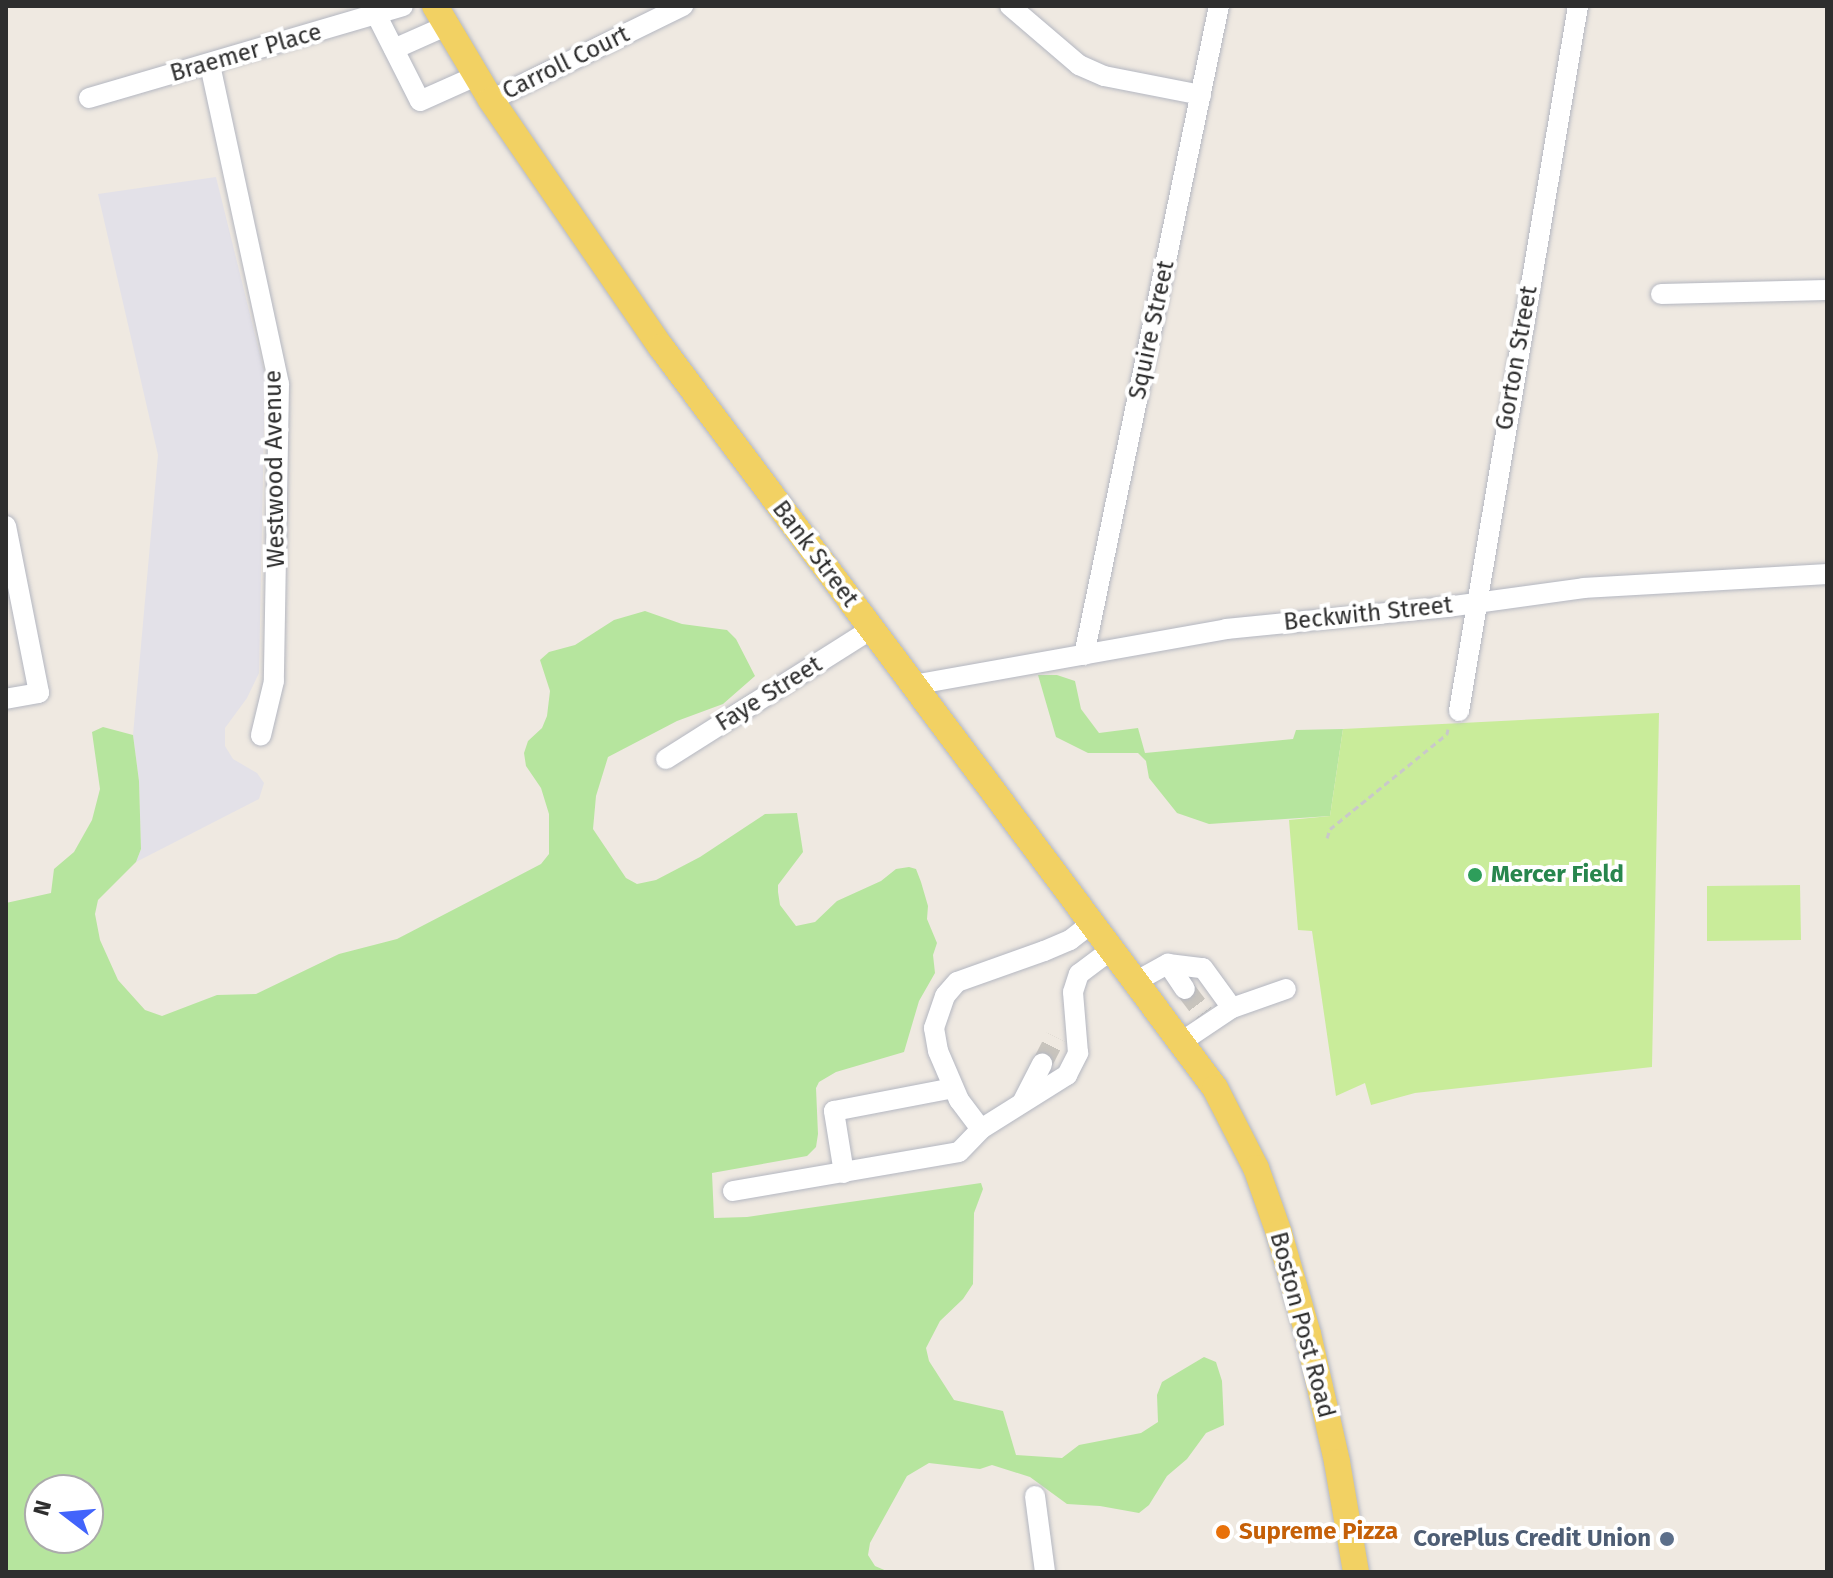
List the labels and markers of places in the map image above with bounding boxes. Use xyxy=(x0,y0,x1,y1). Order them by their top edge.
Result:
place label: Mercer Field xyxy=(1491,861,1624,889)
marker: Mercer Field xyxy=(1466,866,1484,884)
place label: Supreme Pizza xyxy=(1239,1518,1398,1546)
marker: Supreme Pizza xyxy=(1214,1523,1232,1541)
place label: CorePlus Credit Union xyxy=(1413,1525,1651,1553)
marker: CorePlus Credit Union xyxy=(1658,1530,1676,1548)

